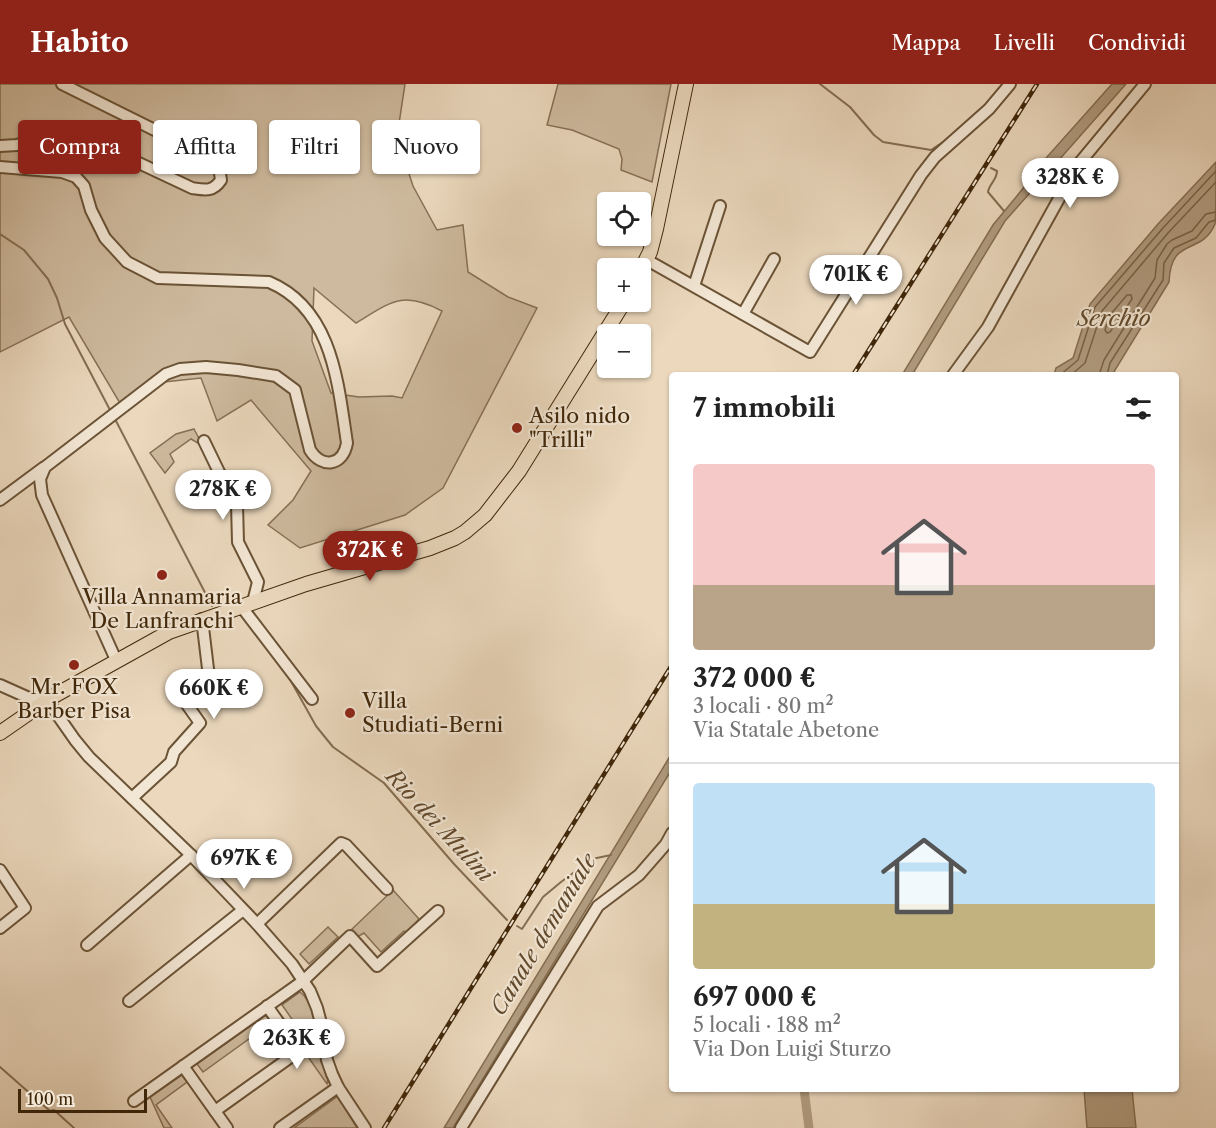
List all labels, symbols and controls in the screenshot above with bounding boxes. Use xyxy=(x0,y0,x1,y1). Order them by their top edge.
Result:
text: Habito xyxy=(30,25,129,59)
text: Mappa xyxy=(891,30,961,55)
text: Livelli xyxy=(994,30,1055,55)
text: Condividi xyxy=(1088,30,1186,55)
chip: Compra xyxy=(18,120,141,174)
chip: Affitta xyxy=(153,120,257,174)
chip: Filtri xyxy=(269,120,360,174)
chip: Nuovo xyxy=(372,120,480,174)
pin: 328K € xyxy=(1021,158,1119,209)
text: 328K € xyxy=(1036,165,1104,189)
map controls xyxy=(597,192,651,378)
button: locate xyxy=(597,192,651,246)
pin: 701K € xyxy=(807,255,905,306)
button: + xyxy=(597,258,651,312)
text: 701K € xyxy=(823,262,889,286)
water label: Serchio xyxy=(1075,305,1151,332)
button: − xyxy=(597,324,651,378)
text: 7 immobili xyxy=(693,392,835,424)
icon: filters xyxy=(1122,392,1155,425)
place label: Asilo nido "Trilli" xyxy=(528,403,630,452)
marker: Asilo nido "Trilli" xyxy=(510,421,524,435)
pin: 278K € xyxy=(174,470,272,521)
text: 278K € xyxy=(189,477,257,501)
icon: home xyxy=(870,503,978,611)
pin: 372K € xyxy=(321,531,419,582)
text: 372K € xyxy=(337,538,403,562)
marker: Villa Annamaria De Lanfranchi xyxy=(155,568,169,582)
place label: Villa Annamaria De Lanfranchi xyxy=(81,584,243,633)
marker: Mr. FOX Barber Pisa xyxy=(67,658,81,672)
text: 372 000 € xyxy=(693,662,816,694)
pin: 660K € xyxy=(165,669,263,720)
place label: Mr. FOX Barber Pisa xyxy=(17,674,132,723)
text: 660K € xyxy=(179,676,249,700)
place label: Villa Studiati-Berni xyxy=(361,688,503,737)
text: 3 locali · 80 m² xyxy=(693,694,834,718)
marker: Villa Studiati-Berni xyxy=(343,706,357,720)
text: Via Statale Abetone xyxy=(693,718,879,742)
water label: Rio dei Mulini xyxy=(379,762,500,888)
icon: home xyxy=(870,822,978,930)
pin: 697K € xyxy=(195,839,293,890)
text: 697K € xyxy=(210,846,278,870)
water label: Canale demaniale xyxy=(485,847,603,1020)
text: 697 000 € xyxy=(693,981,817,1013)
text: 5 locali · 188 m² xyxy=(693,1013,841,1037)
pin: 263K € xyxy=(248,1019,346,1070)
text: 263K € xyxy=(263,1026,331,1050)
text: Via Don Luigi Sturzo xyxy=(693,1037,891,1061)
scale bar xyxy=(18,1086,147,1114)
text: 100 m xyxy=(27,1089,73,1109)

